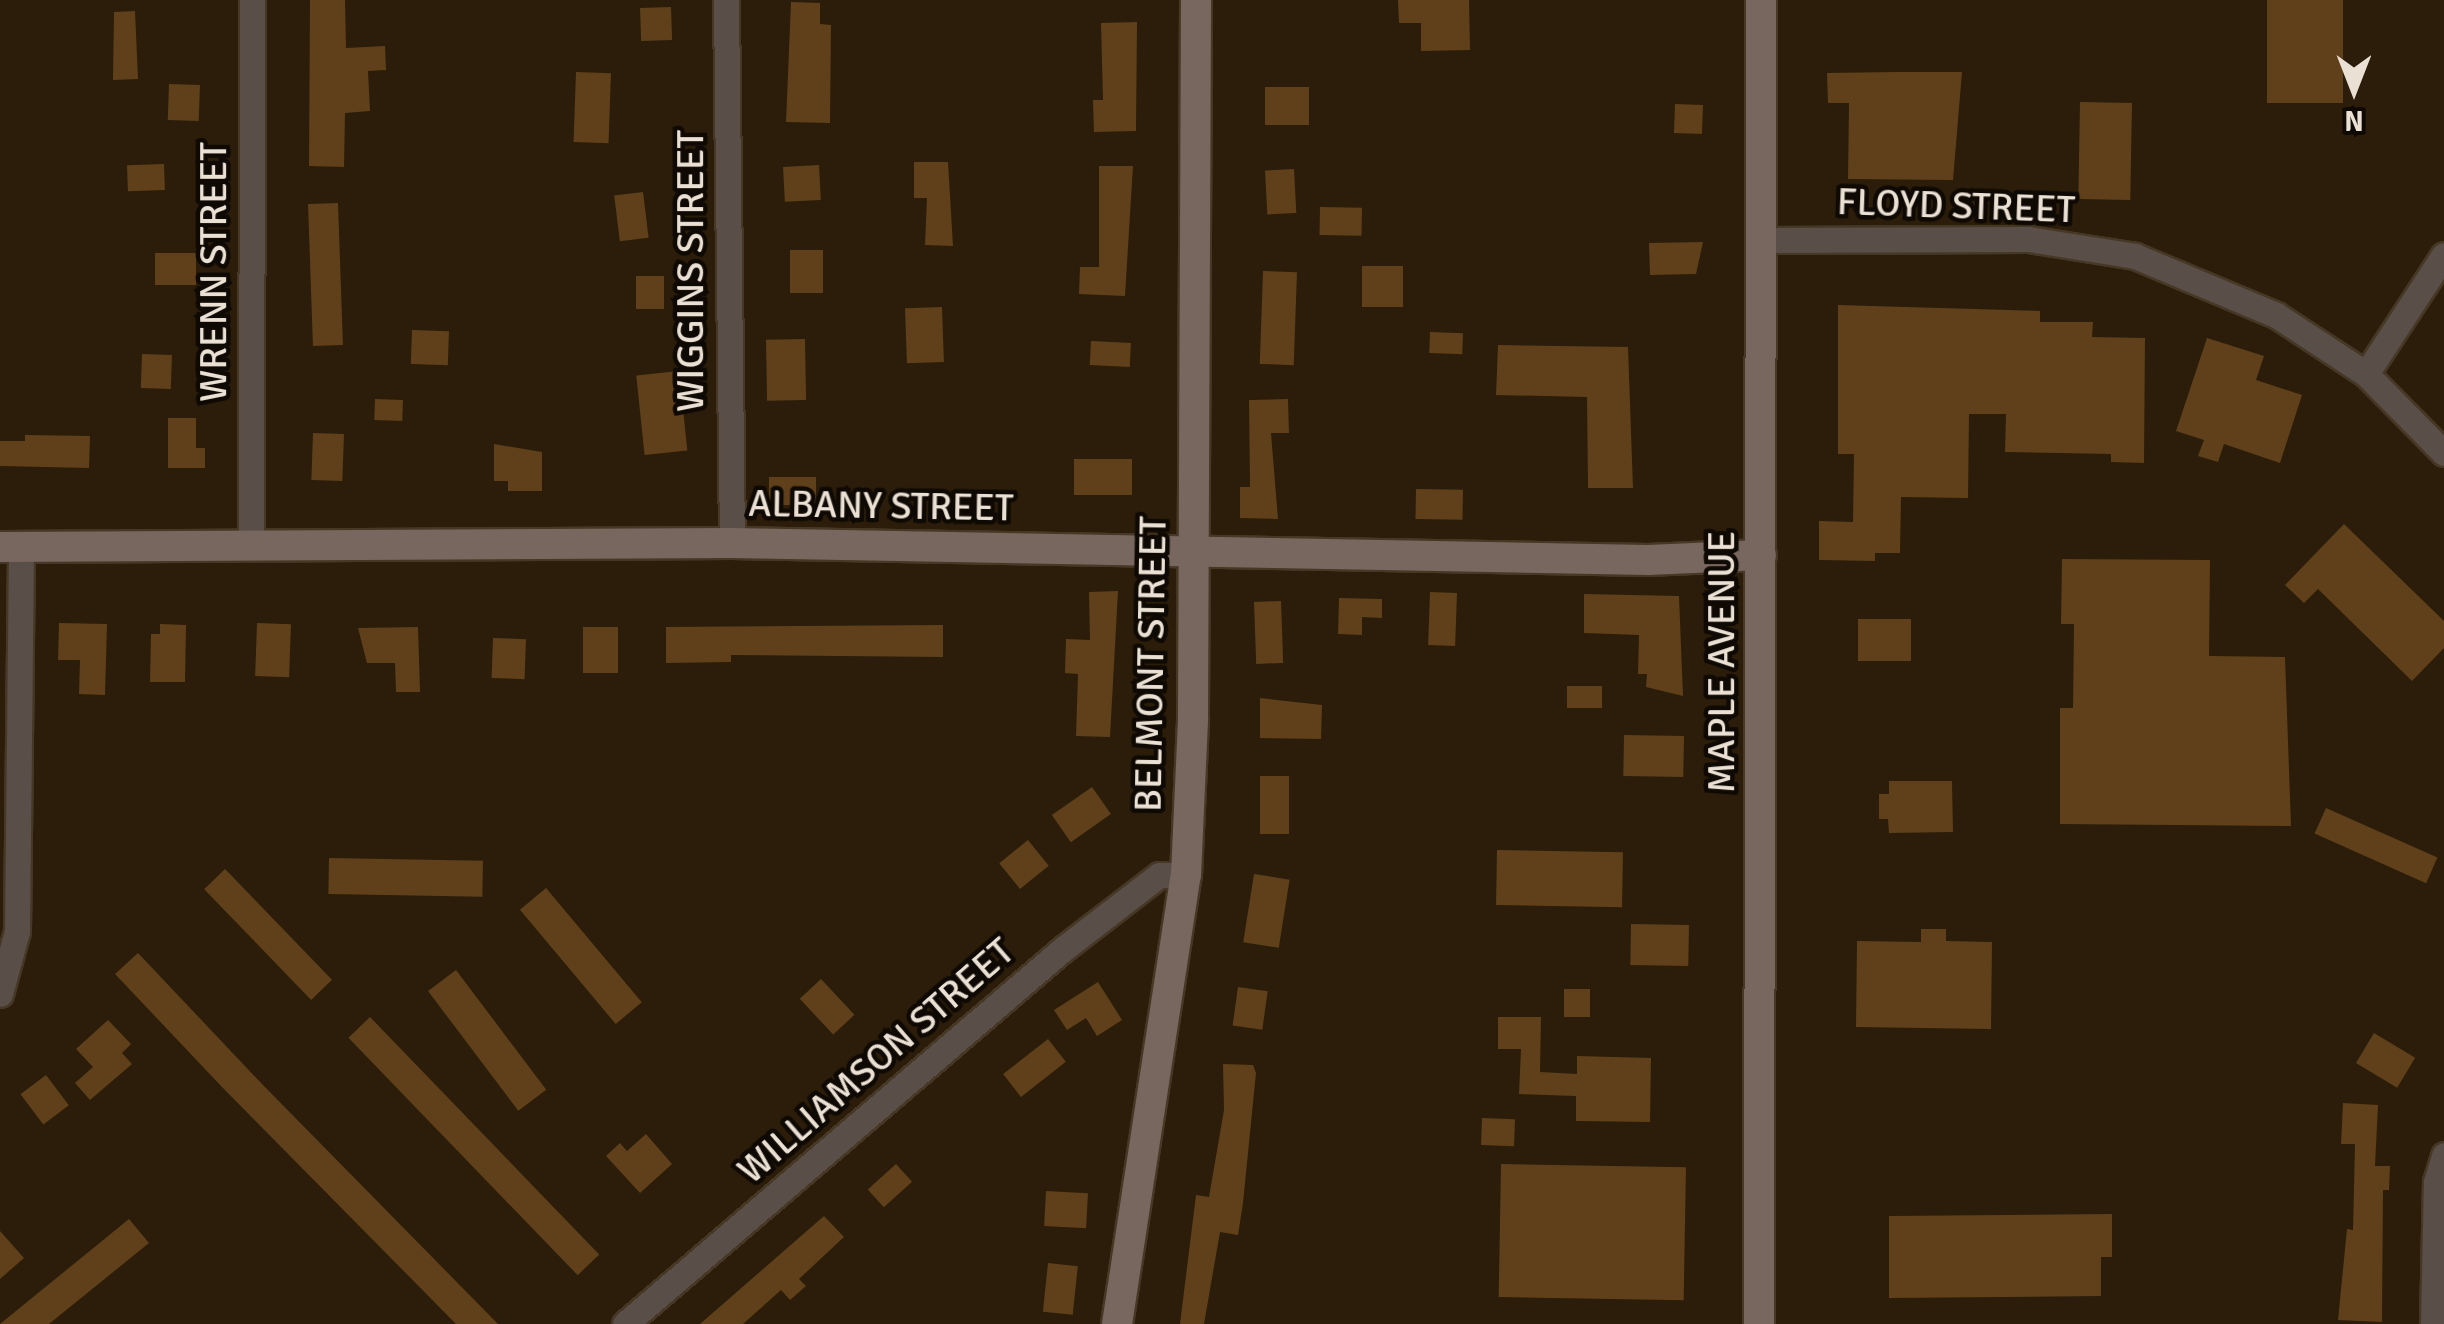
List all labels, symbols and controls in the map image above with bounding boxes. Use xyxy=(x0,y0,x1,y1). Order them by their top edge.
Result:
north arrow xyxy=(2304,40,2404,140)
text: N xyxy=(2344,103,2364,137)
street label: WIGGINS STREET xyxy=(668,130,714,412)
street label: WRENN STREET xyxy=(191,142,237,402)
street label: FLOYD STREET xyxy=(1836,179,2076,233)
street label: ALBANY STREET xyxy=(748,481,1014,531)
street label: BELMONT STREET xyxy=(1126,516,1176,812)
street label: MAPLE AVENUE xyxy=(1699,531,1745,793)
street label: WILLIAMSON STREET xyxy=(729,929,1023,1193)

